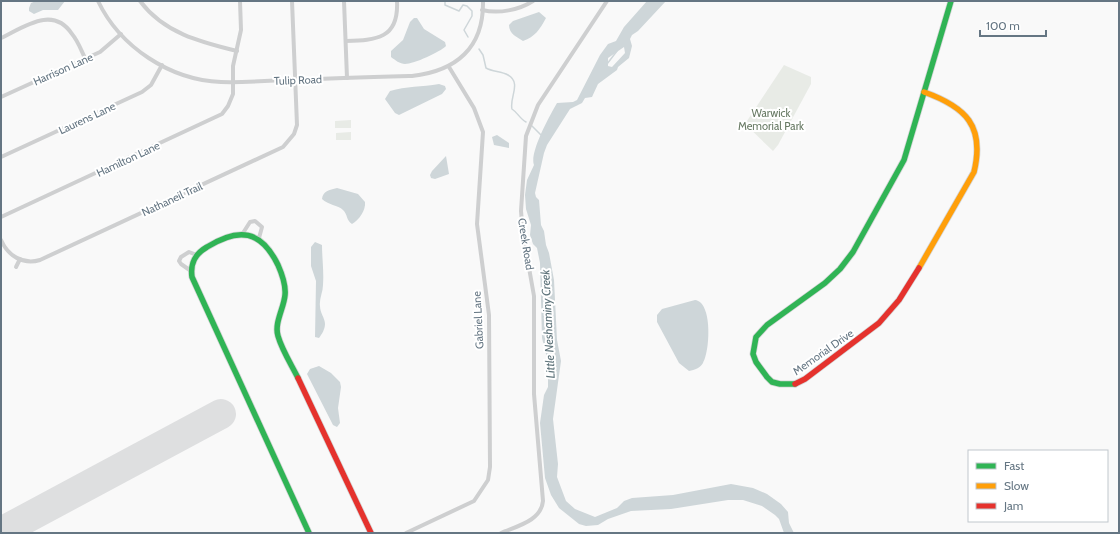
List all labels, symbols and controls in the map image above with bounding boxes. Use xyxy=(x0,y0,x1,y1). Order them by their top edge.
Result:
scale bar xyxy=(980,12,1046,38)
text: 100 m xyxy=(986,18,1020,33)
street label: Harrison Lane xyxy=(31,49,95,88)
street label: Tulip Road xyxy=(274,72,322,88)
street label: Laurens Lane xyxy=(56,99,118,137)
park label: Warwick Memorial Park xyxy=(738,106,804,133)
street label: Hamilton Lane xyxy=(94,138,162,180)
street label: Nathaneil Trail xyxy=(139,179,205,219)
street label: Creek Road xyxy=(515,217,537,271)
water label: Little Neshaminy Creek xyxy=(537,268,558,379)
street label: Gabriel Lane xyxy=(469,290,487,349)
street label: Memorial Drive xyxy=(790,326,856,378)
legend xyxy=(968,450,1108,522)
text: Fast xyxy=(1004,458,1024,473)
text: Slow xyxy=(1004,478,1029,493)
text: Jam xyxy=(1003,498,1023,513)

